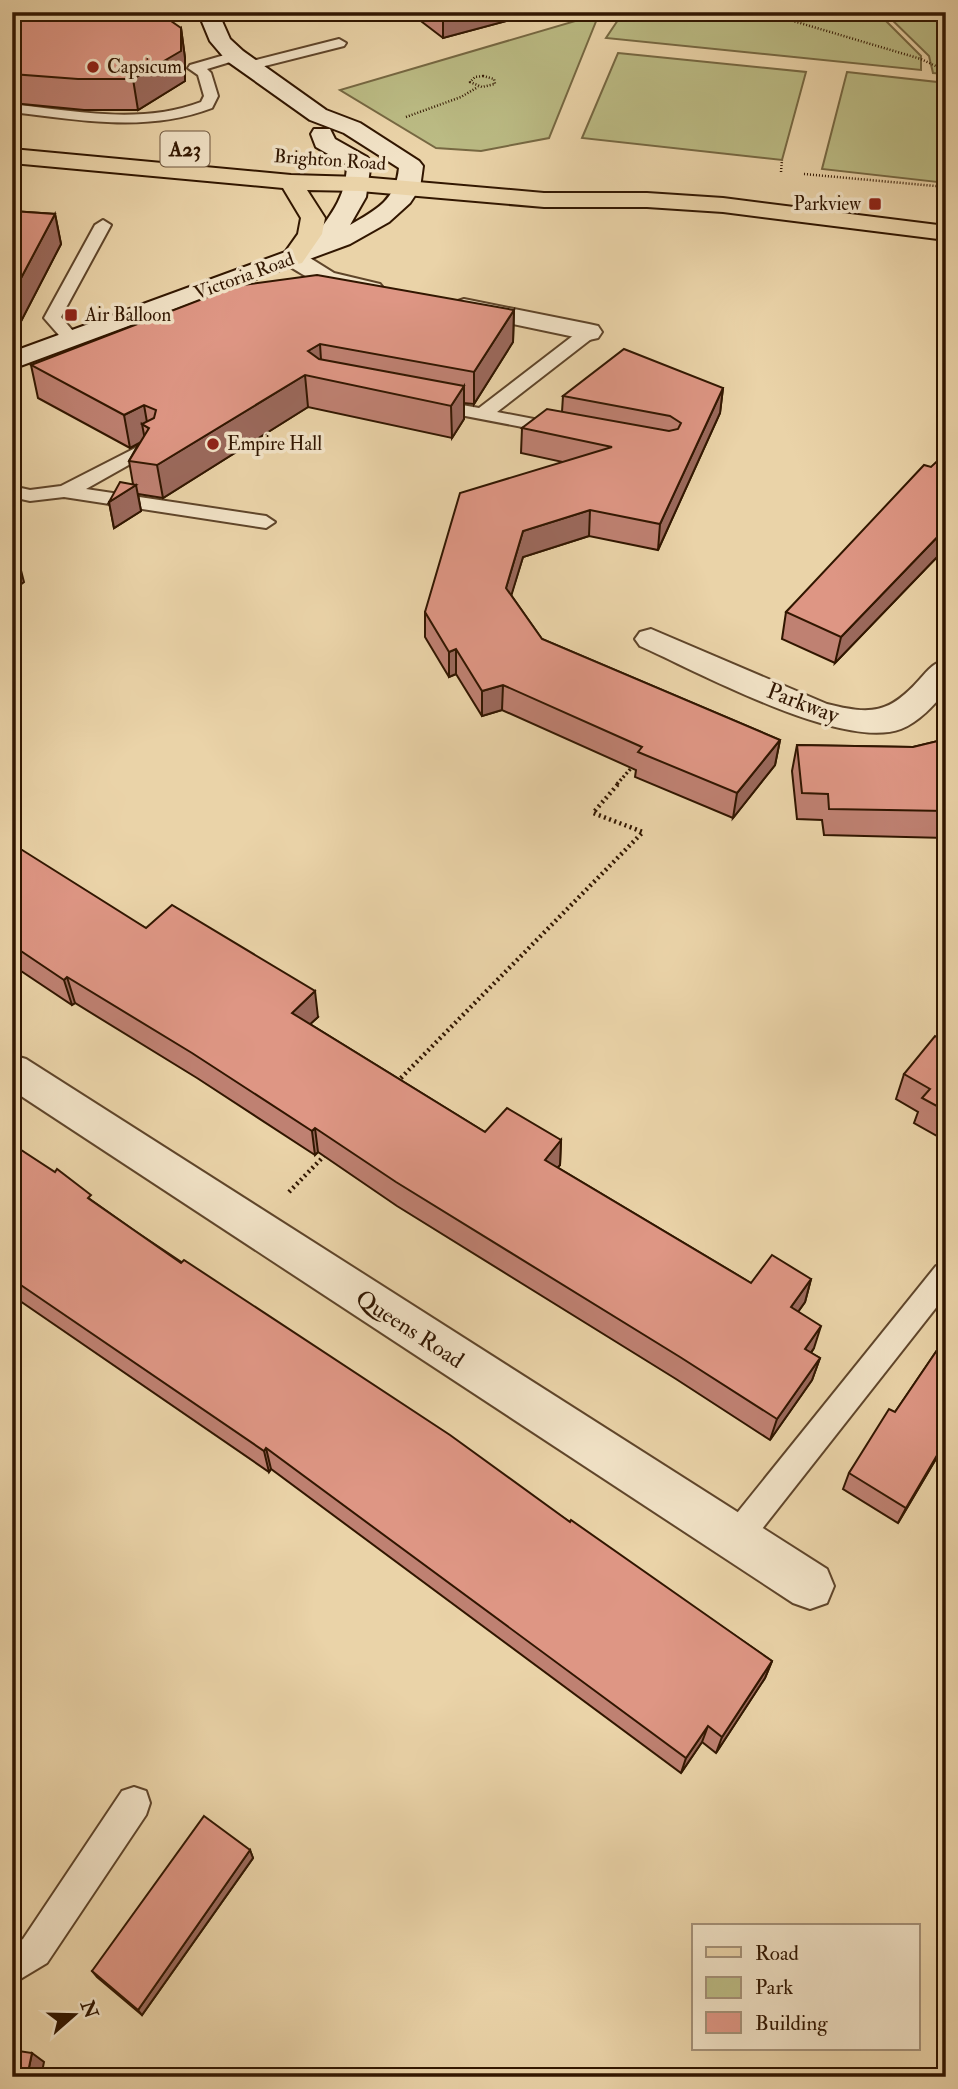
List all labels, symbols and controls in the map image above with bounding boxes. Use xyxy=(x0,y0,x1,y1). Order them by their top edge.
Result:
place label: Capsicum xyxy=(107,55,182,80)
marker: Capsicum xyxy=(85,59,101,75)
road number: A23 xyxy=(160,132,210,166)
street label: Brighton Road xyxy=(273,144,388,176)
place label: Parkview xyxy=(794,192,861,216)
marker: Parkview xyxy=(867,196,883,212)
street label: Victoria Road xyxy=(191,247,298,305)
place label: Air Balloon xyxy=(84,303,171,327)
marker: Air Balloon xyxy=(63,307,79,323)
place label: Empire Hall xyxy=(227,432,322,457)
marker: Empire Hall xyxy=(205,436,221,452)
street label: Parkway xyxy=(763,676,844,730)
street label: Queens Road xyxy=(350,1283,470,1375)
legend xyxy=(692,1924,920,2050)
text: Road xyxy=(755,1940,800,1967)
text: Park xyxy=(755,1974,793,2001)
north arrow xyxy=(38,1980,108,2050)
text: N xyxy=(75,1996,104,2023)
text: Building xyxy=(755,2010,828,2037)

